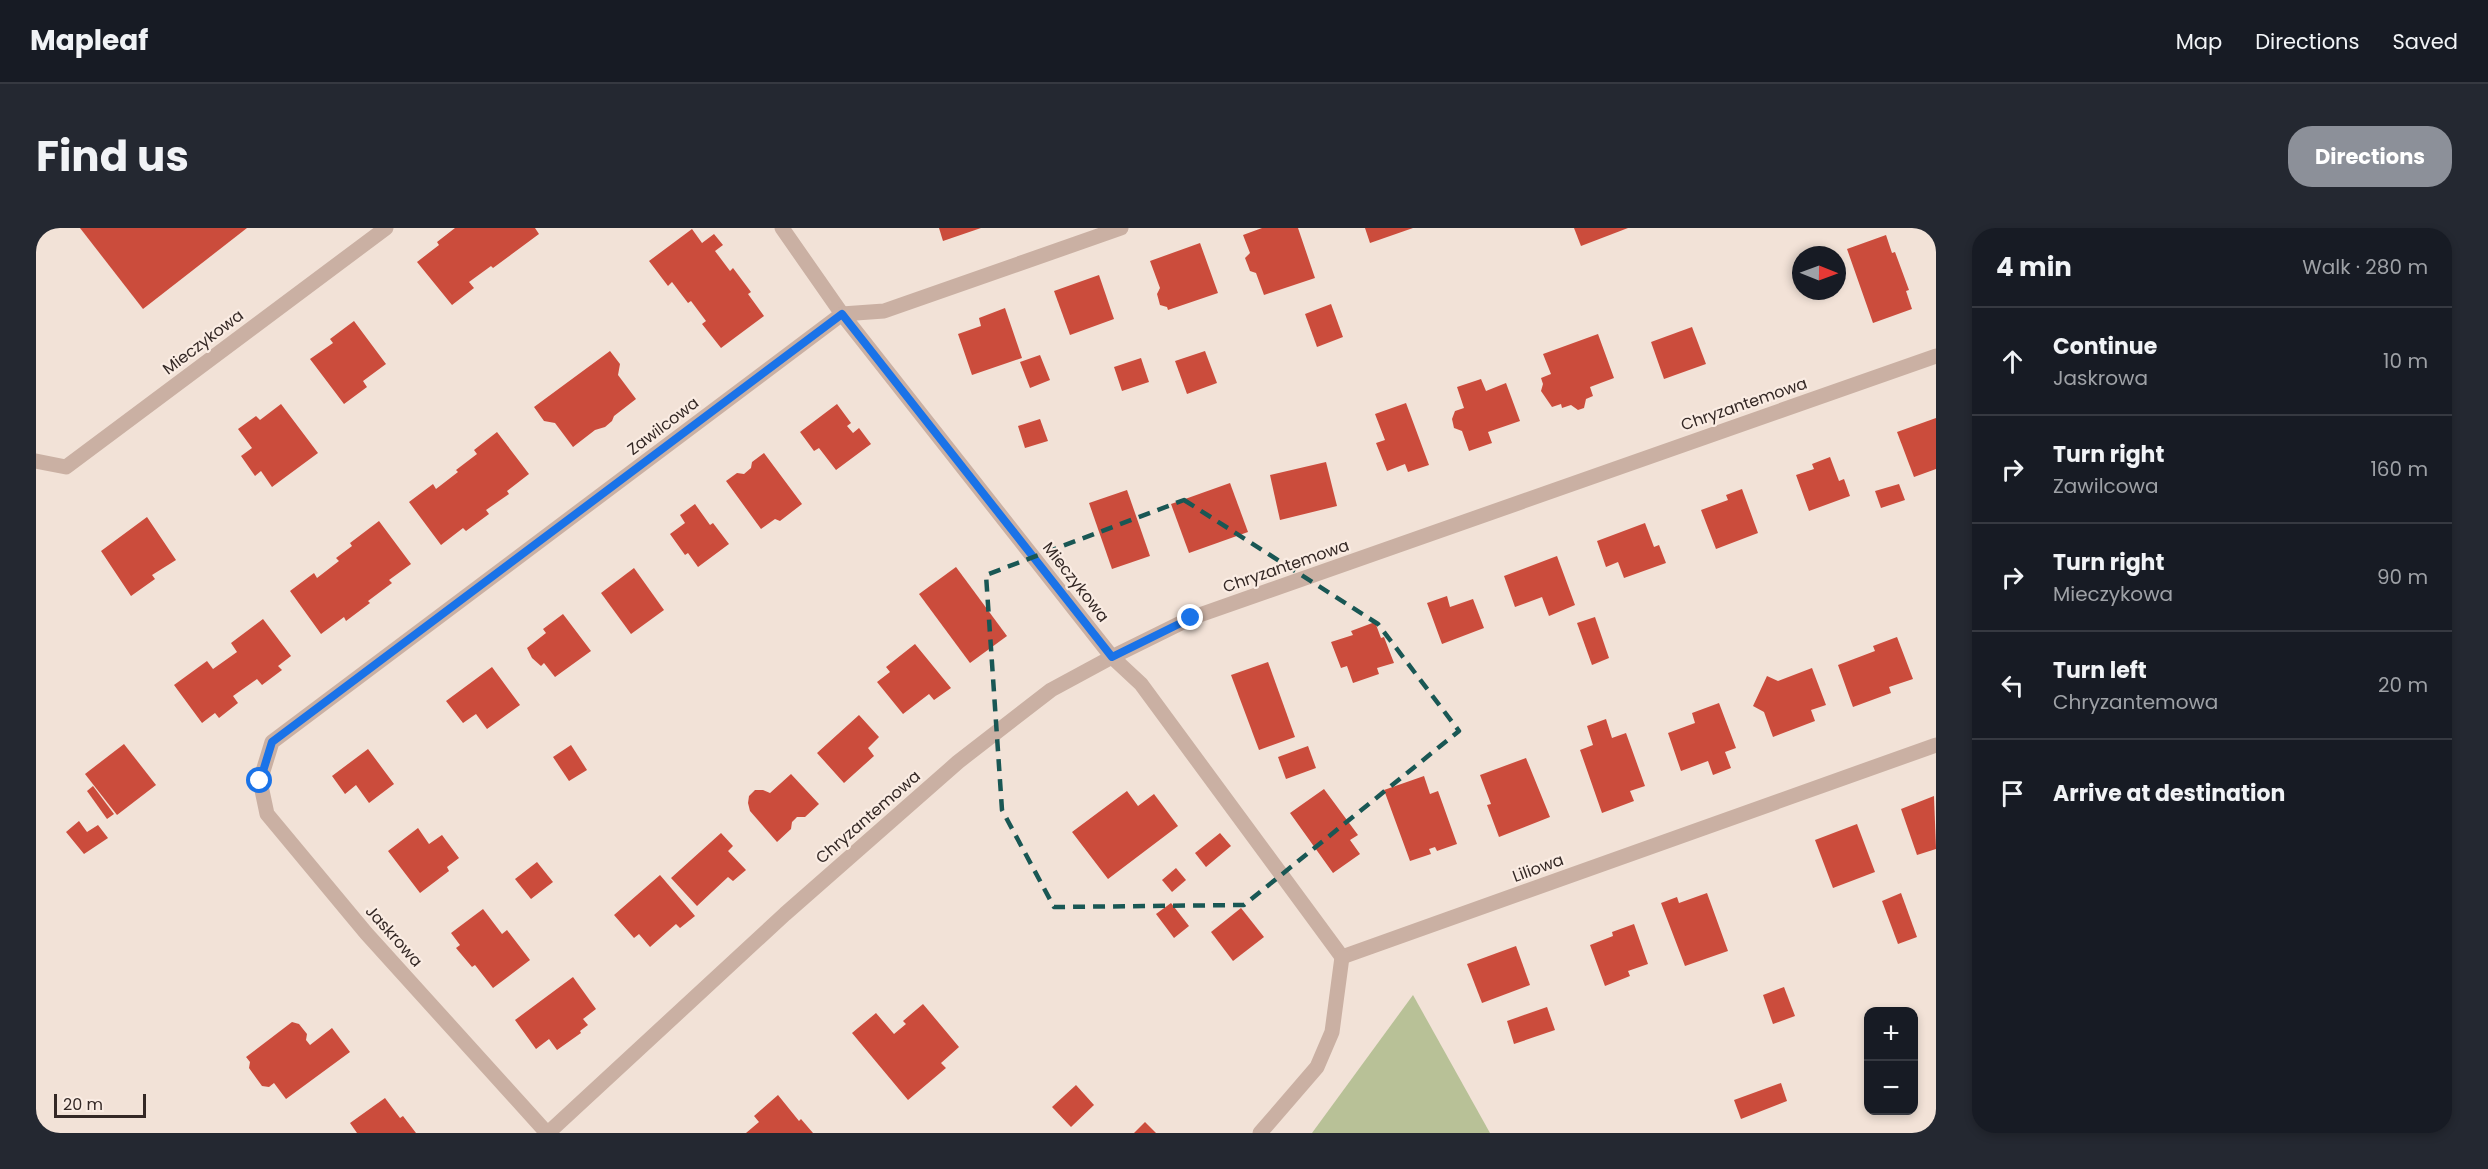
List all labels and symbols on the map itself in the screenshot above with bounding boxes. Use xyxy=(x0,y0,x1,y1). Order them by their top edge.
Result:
north arrow xyxy=(1792,246,1846,300)
street label: Mieczykowa xyxy=(158,304,248,380)
street label: Chryzantemowa xyxy=(1678,372,1810,436)
street label: Zawilcowa xyxy=(622,391,704,461)
street label: Chryzantemowa xyxy=(1220,534,1352,598)
street label: Mieczykowa xyxy=(1037,537,1115,627)
route end xyxy=(1177,604,1203,630)
street label: Chryzantemowa xyxy=(811,765,925,869)
route start xyxy=(246,767,272,793)
street label: Liliowa xyxy=(1509,848,1567,888)
street label: Jaskrowa xyxy=(360,900,428,972)
scale bar xyxy=(54,1091,146,1118)

